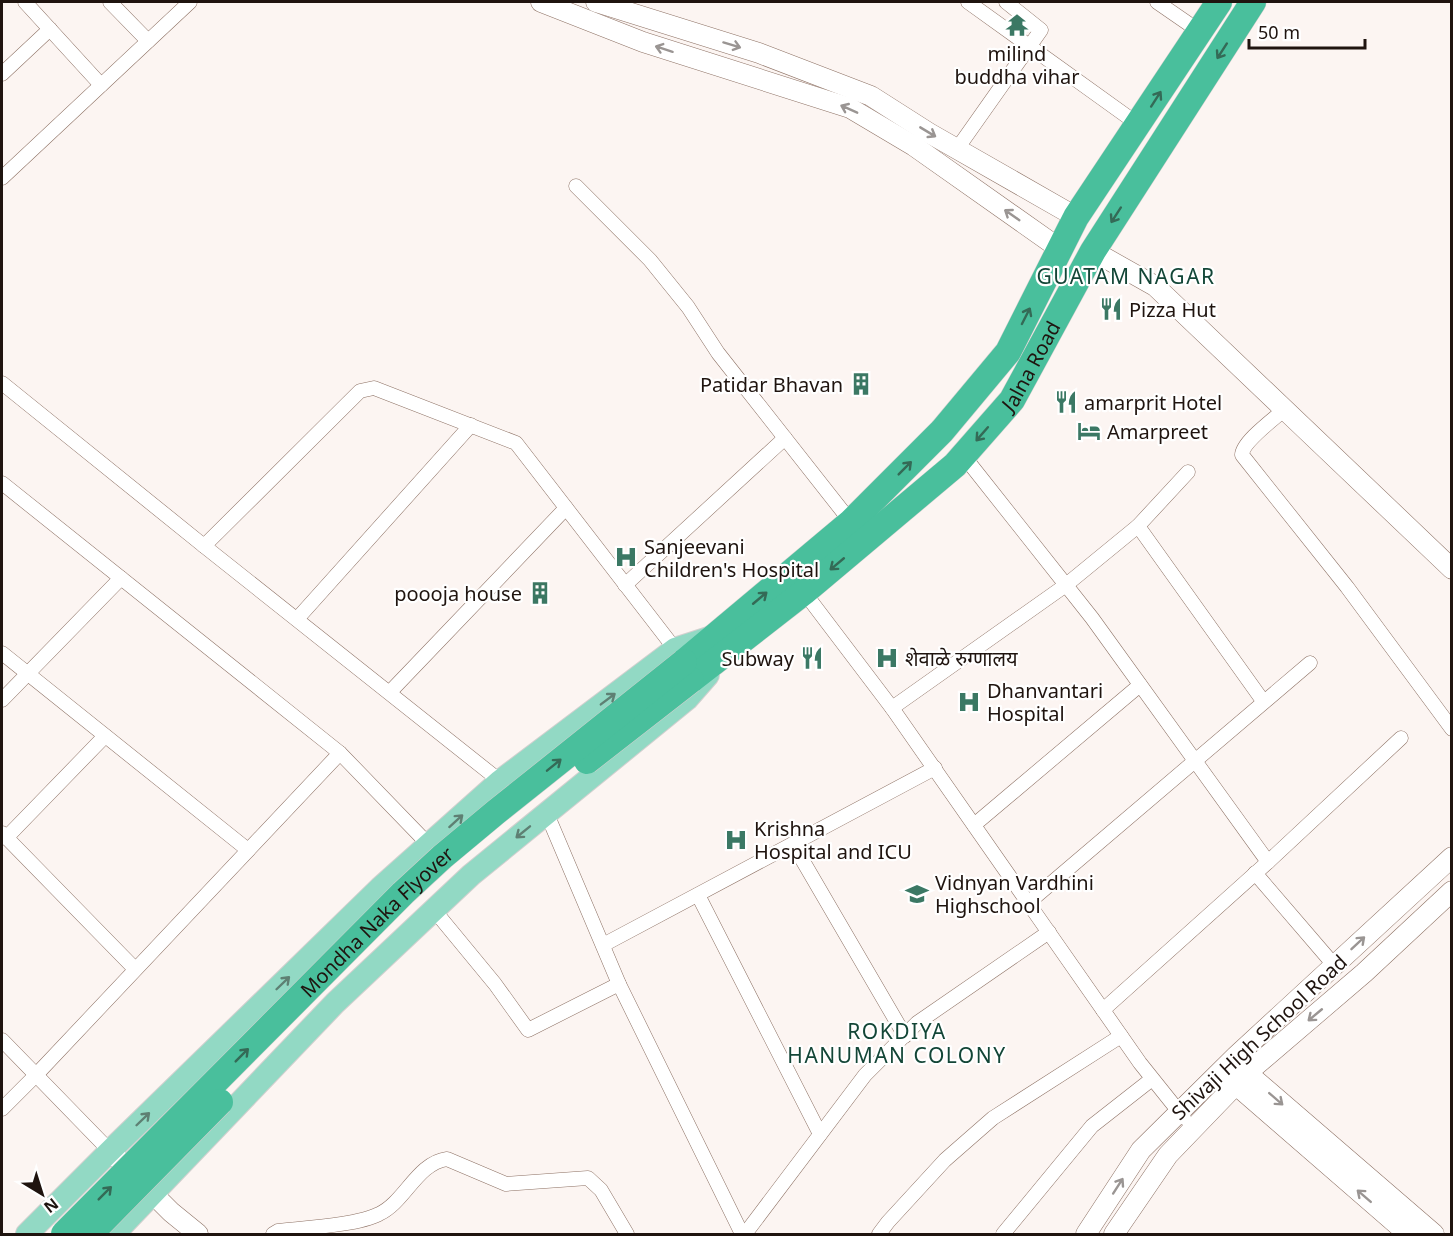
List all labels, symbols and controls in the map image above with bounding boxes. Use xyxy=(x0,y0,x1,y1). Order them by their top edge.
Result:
temple icon: milind buddha vihar xyxy=(1004,12,1030,38)
scale bar xyxy=(1249,12,1364,50)
text: 50 m xyxy=(1258,20,1300,44)
one-way arrow xyxy=(722,40,741,51)
place label: milind buddha vihar xyxy=(954,40,1080,90)
one-way arrow xyxy=(655,42,674,53)
one-way arrow xyxy=(1216,42,1228,59)
one-way arrow xyxy=(1150,91,1162,108)
one-way arrow xyxy=(841,103,859,115)
one-way arrow xyxy=(919,127,936,139)
one-way arrow xyxy=(1110,206,1123,223)
one-way arrow xyxy=(1005,209,1021,221)
district label: GUATAM NAGAR xyxy=(1036,262,1216,290)
restaurant icon: Pizza Hut xyxy=(1098,296,1124,322)
place label: Pizza Hut xyxy=(1129,296,1216,323)
one-way arrow xyxy=(1021,308,1032,326)
street label: Jalna Road xyxy=(994,316,1066,418)
place label: Patidar Bhavan xyxy=(700,371,843,398)
building icon: Patidar Bhavan xyxy=(848,371,874,397)
restaurant icon: amarprit Hotel xyxy=(1053,389,1079,415)
place label: amarprit Hotel xyxy=(1084,389,1222,416)
hotel icon: Amarpreet xyxy=(1076,418,1102,444)
place label: Amarpreet xyxy=(1107,418,1208,445)
one-way arrow xyxy=(975,426,989,441)
one-way arrow xyxy=(898,461,913,475)
place label: Sanjeevani Children's Hospital xyxy=(644,533,819,583)
hospital icon: Sanjeevani Children's Hospital xyxy=(613,544,639,570)
one-way arrow xyxy=(830,557,845,571)
place label: poooja house xyxy=(394,580,522,607)
building icon: poooja house xyxy=(527,580,553,606)
one-way arrow xyxy=(752,591,767,605)
place label: Subway xyxy=(722,645,795,672)
restaurant icon: Subway xyxy=(799,645,825,671)
hospital icon: शेवाळे रुग्णालय xyxy=(874,645,900,671)
place label: शेवाळे रुग्णालय xyxy=(905,645,1018,672)
place label: Dhanvantari Hospital xyxy=(987,677,1103,727)
hospital icon: Dhanvantari Hospital xyxy=(956,689,982,715)
one-way arrow xyxy=(600,693,616,706)
one-way arrow xyxy=(546,759,562,772)
one-way arrow xyxy=(448,814,463,828)
place label: Krishna Hospital and ICU xyxy=(754,815,912,865)
one-way arrow xyxy=(516,826,532,839)
hospital icon: Krishna Hospital and ICU xyxy=(723,827,749,853)
street label: Mondha Naka Flyover xyxy=(294,840,459,1003)
place label: Vidnyan Vardhini Highschool xyxy=(935,869,1094,919)
school or university icon: Vidnyan Vardhini Highschool xyxy=(904,881,930,907)
one-way arrow xyxy=(1350,937,1365,951)
street label: Shivaji High School Road xyxy=(1165,948,1353,1126)
one-way arrow xyxy=(275,975,290,990)
one-way arrow xyxy=(1308,1008,1323,1022)
district label: ROKDIYA HANUMAN COLONY xyxy=(787,1017,1007,1069)
one-way arrow xyxy=(235,1047,250,1062)
one-way arrow xyxy=(1268,1092,1283,1106)
one-way arrow xyxy=(135,1111,150,1126)
north arrow xyxy=(12,1164,72,1224)
one-way arrow xyxy=(1112,1178,1124,1194)
one-way arrow xyxy=(97,1186,112,1200)
one-way arrow xyxy=(1357,1189,1372,1203)
text: N xyxy=(39,1193,63,1218)

